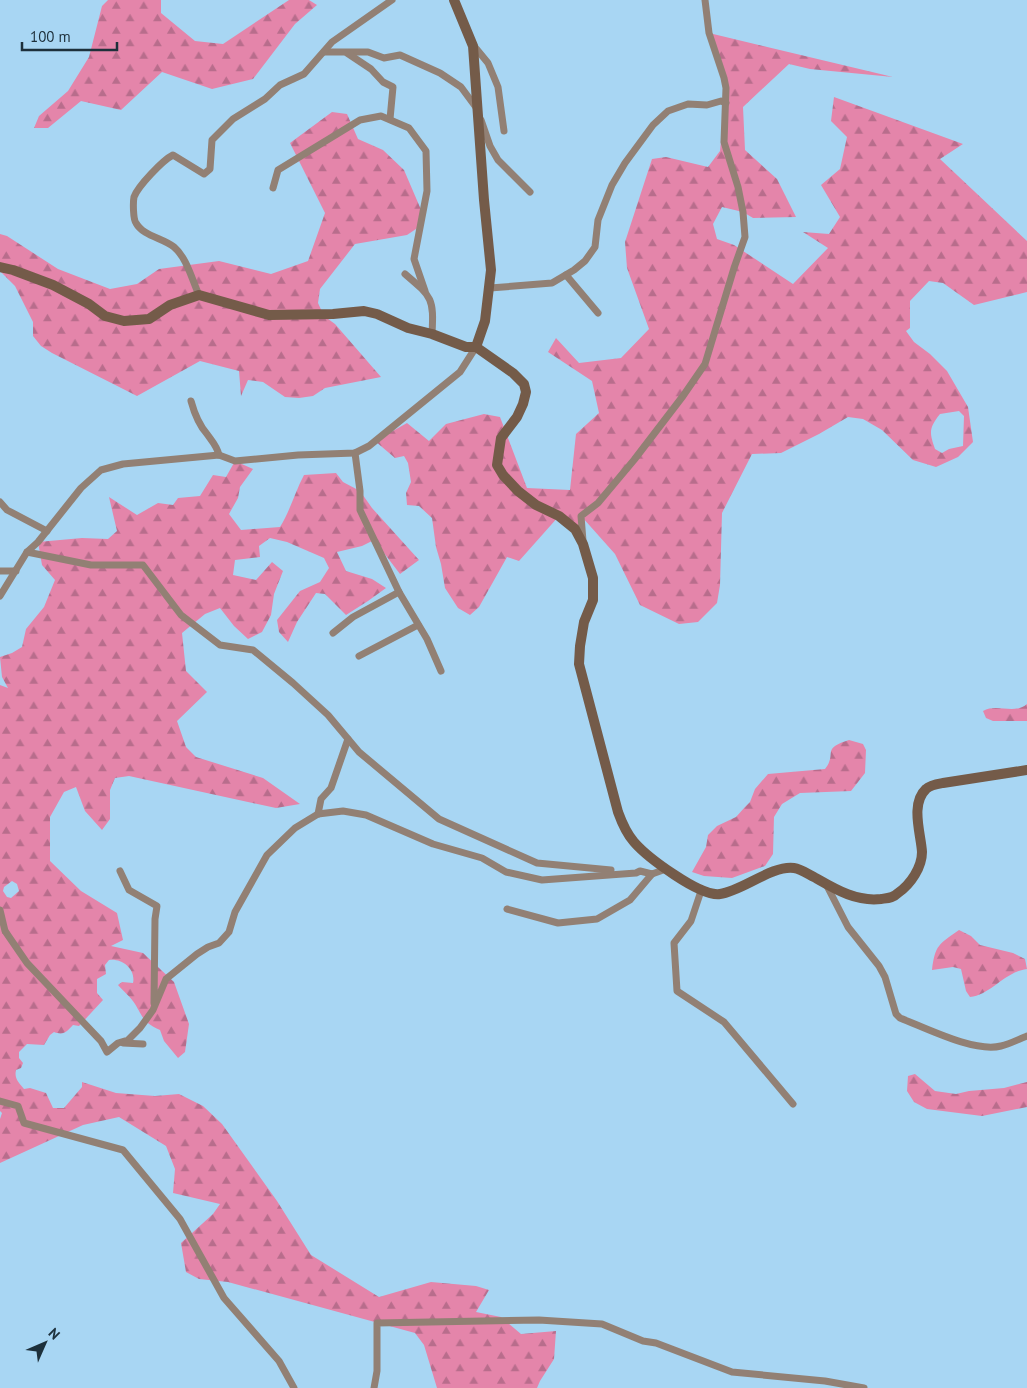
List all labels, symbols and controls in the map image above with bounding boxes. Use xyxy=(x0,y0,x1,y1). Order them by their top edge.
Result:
scale bar xyxy=(22,20,118,52)
text: 100 m xyxy=(30,27,71,46)
north arrow xyxy=(20,1318,70,1368)
text: N xyxy=(45,1324,64,1343)

